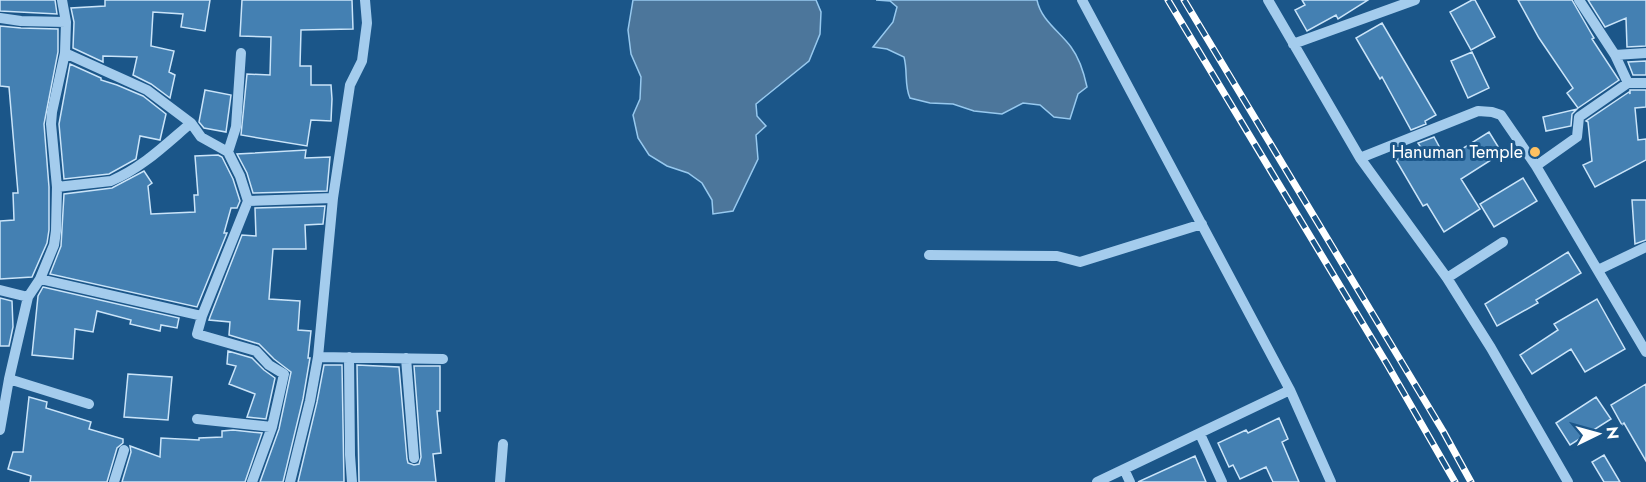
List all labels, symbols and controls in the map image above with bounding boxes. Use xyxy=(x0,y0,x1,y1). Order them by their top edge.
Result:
place label: Hanuman Temple xyxy=(1391,139,1523,165)
marker: Hanuman Temple xyxy=(1528,145,1542,159)
north arrow xyxy=(1568,404,1628,464)
text: N xyxy=(1600,425,1624,440)

